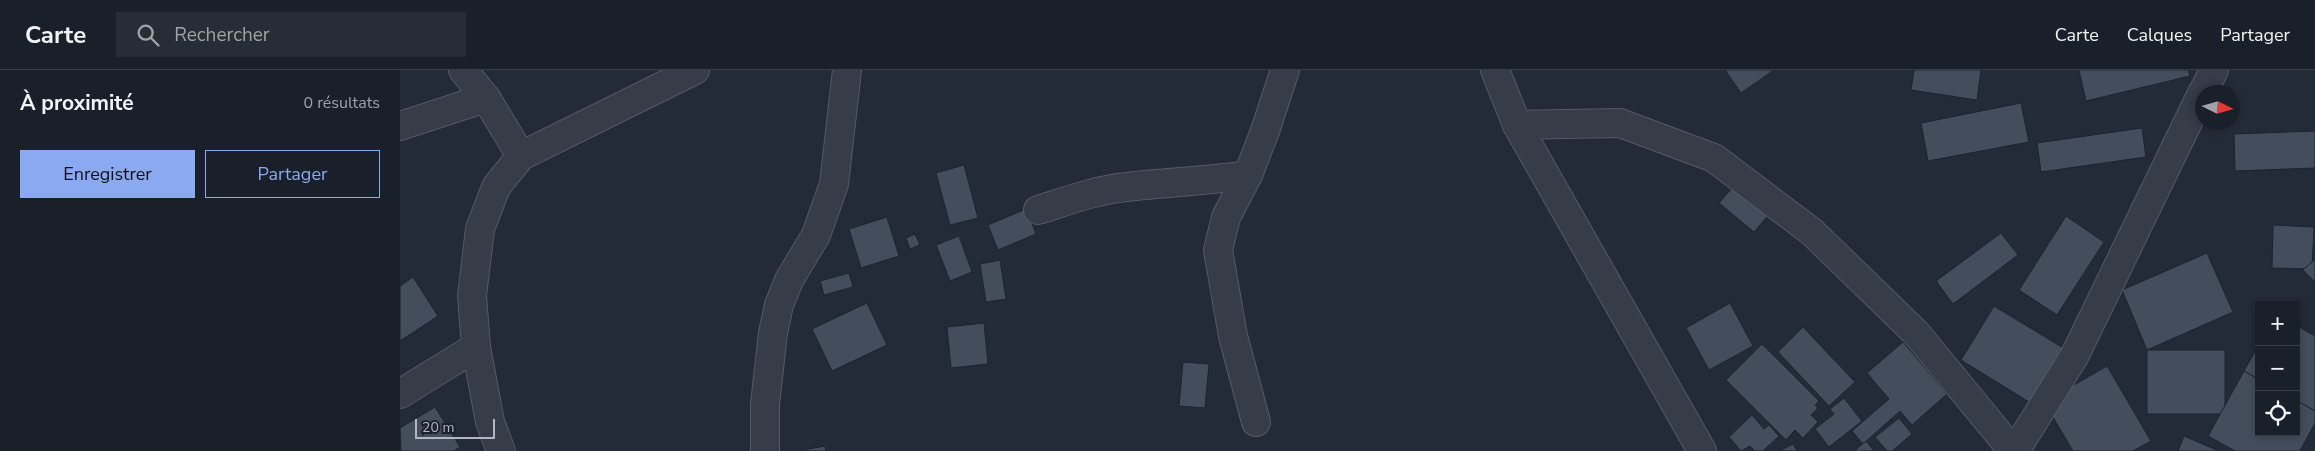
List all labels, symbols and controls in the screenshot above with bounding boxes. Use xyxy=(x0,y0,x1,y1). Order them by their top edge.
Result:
search box xyxy=(116,12,466,57)
text: Carte xyxy=(25,19,86,51)
icon: search xyxy=(134,21,162,49)
text: Rechercher xyxy=(174,22,270,48)
text: Carte xyxy=(2055,23,2099,47)
text: Calques xyxy=(2127,23,2192,47)
text: Partager xyxy=(2220,23,2290,47)
north arrow xyxy=(2195,85,2240,130)
text: À proximité xyxy=(20,89,134,117)
text: 0 résultats xyxy=(304,92,380,114)
button: Enregistrer xyxy=(20,150,195,198)
button: Partager xyxy=(205,150,380,198)
map controls xyxy=(2255,301,2300,436)
button: + xyxy=(2255,301,2300,346)
button: − xyxy=(2255,346,2300,391)
button: locate xyxy=(2255,391,2300,436)
scale bar xyxy=(415,416,495,439)
text: 20 m xyxy=(422,418,454,437)

